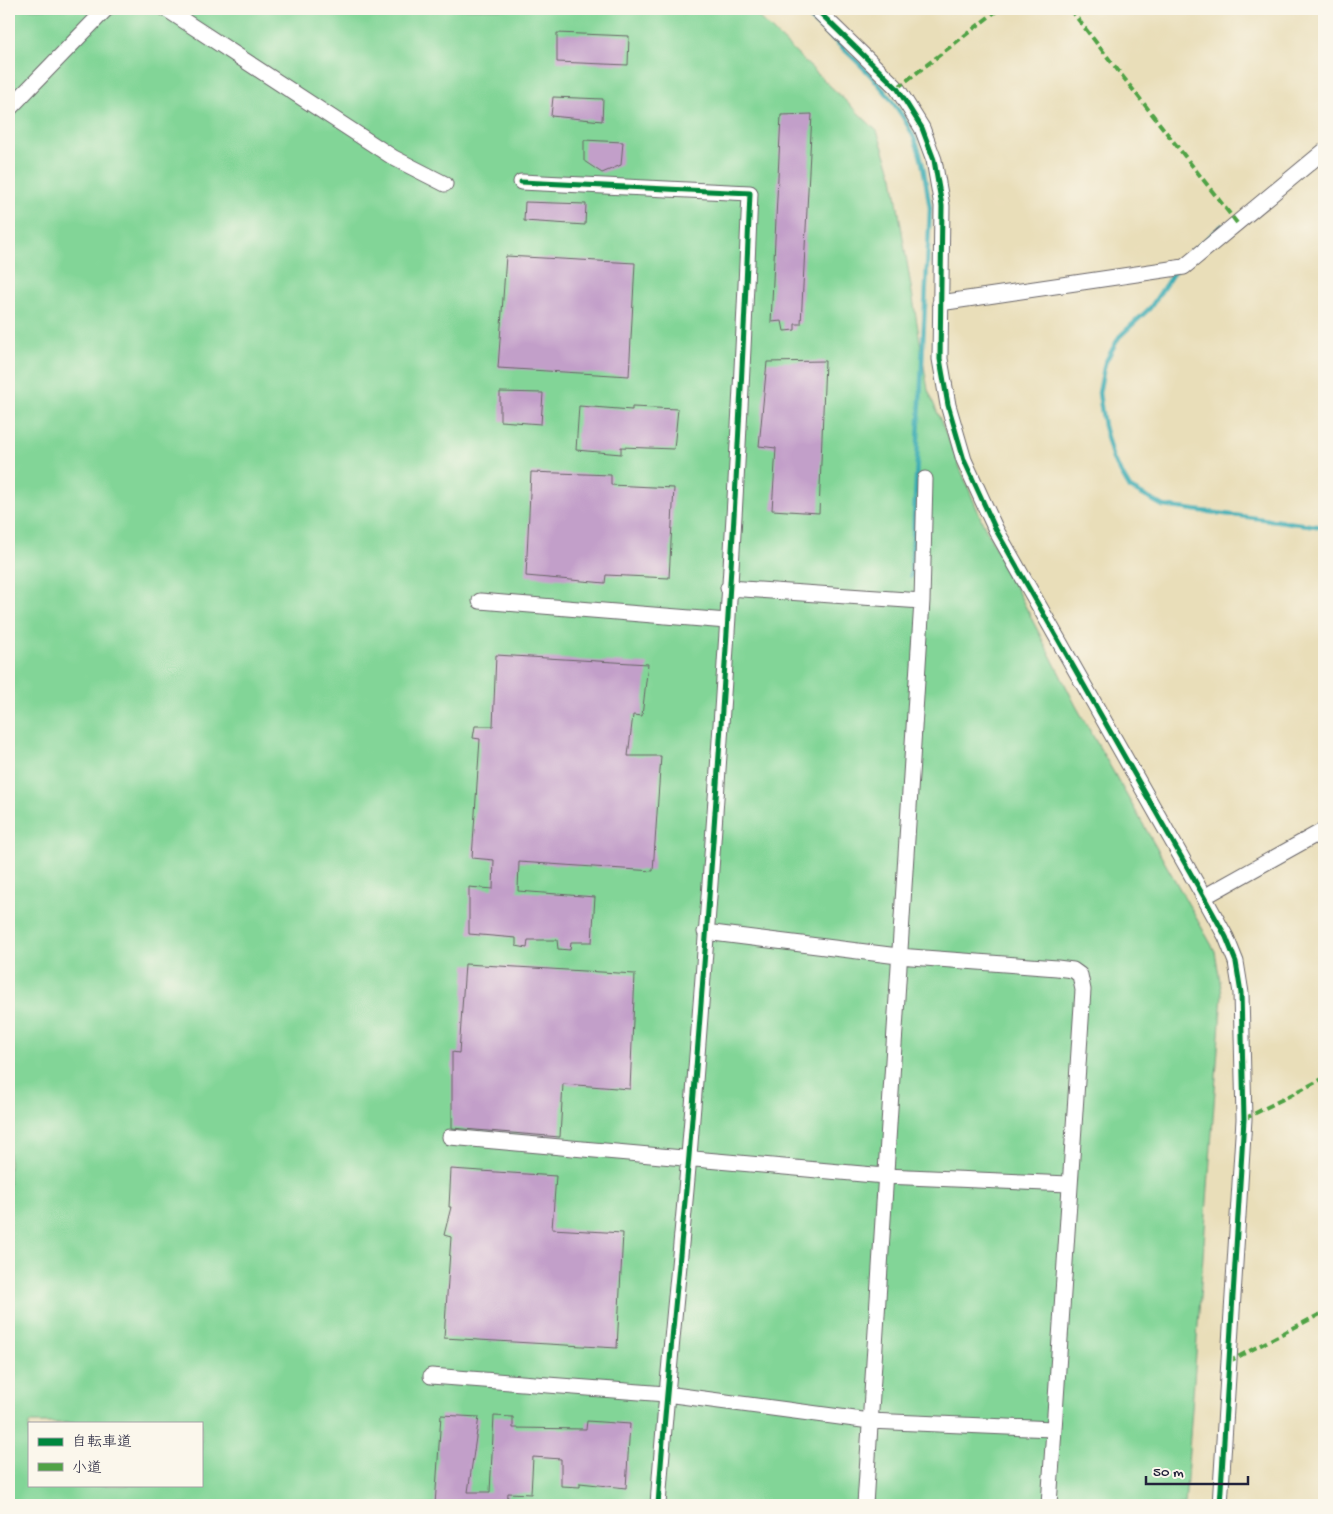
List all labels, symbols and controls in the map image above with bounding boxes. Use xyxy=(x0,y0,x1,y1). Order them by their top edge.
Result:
legend xyxy=(28,1422,202,1486)
text: 自転車道 xyxy=(72,1433,132,1452)
scale bar xyxy=(1146,1454,1248,1486)
text: 小道 xyxy=(72,1460,102,1478)
text: 50 m xyxy=(1153,1464,1184,1482)

